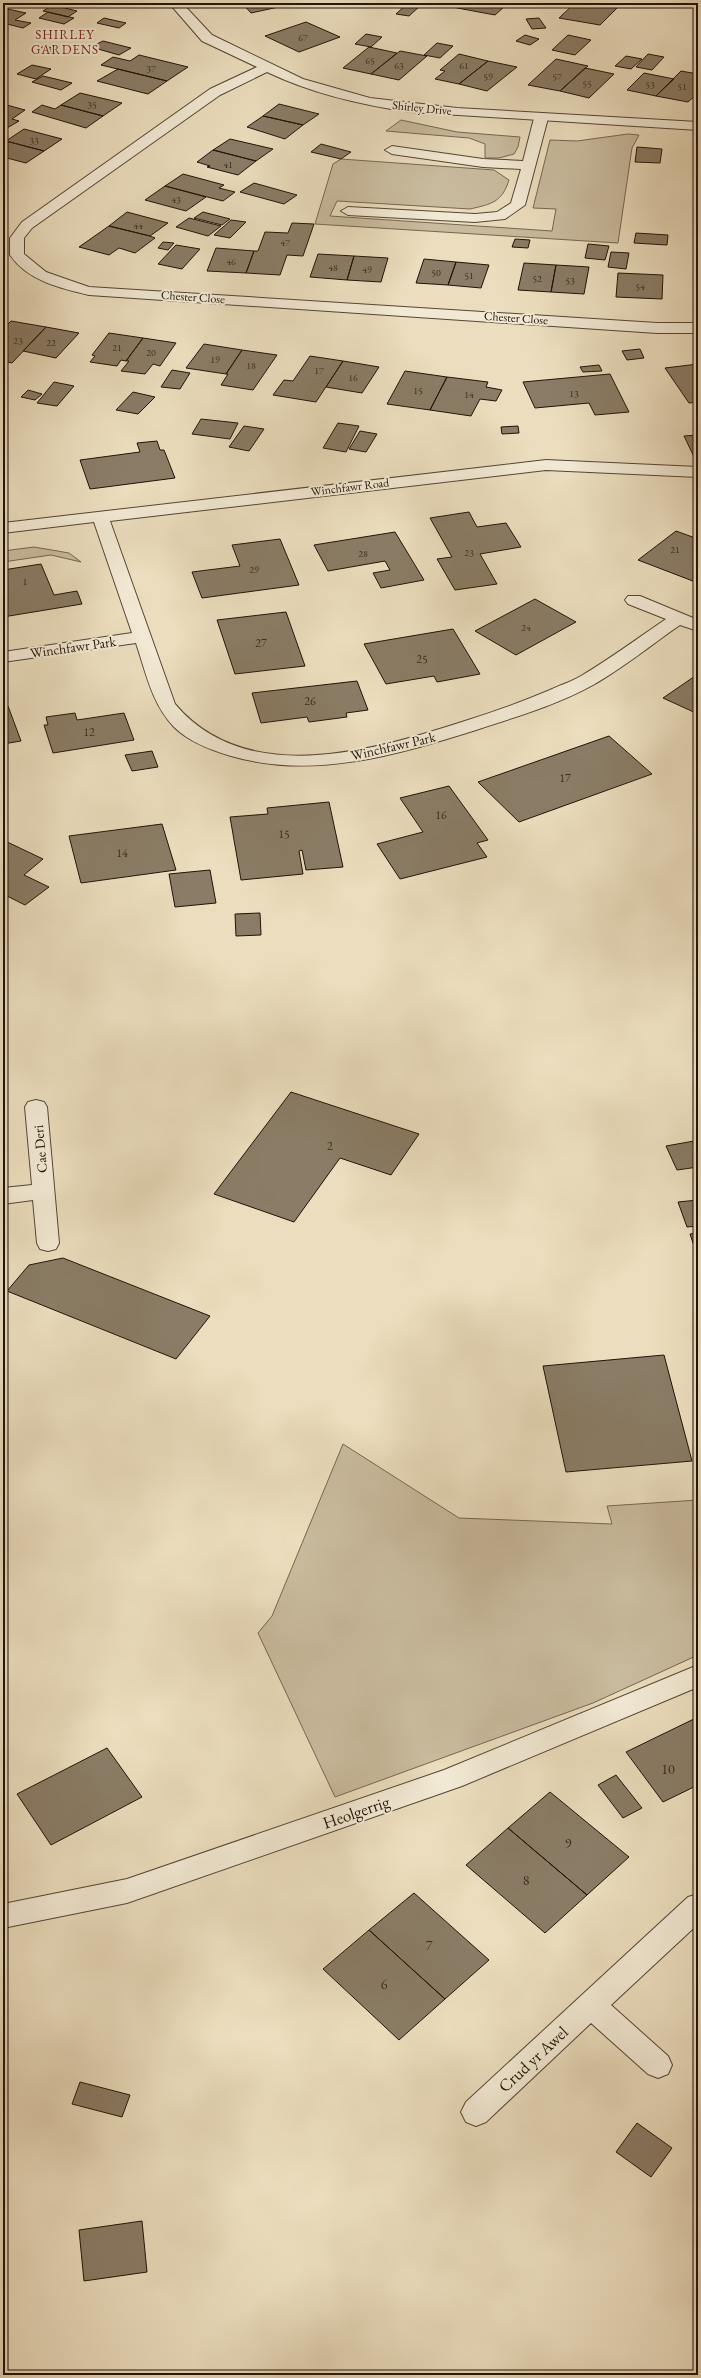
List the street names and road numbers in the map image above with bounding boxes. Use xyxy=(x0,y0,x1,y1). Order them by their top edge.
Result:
street label: Shirley Drive xyxy=(392,97,453,119)
street label: Chester Close xyxy=(161,287,226,307)
street label: Chester Close xyxy=(484,308,549,328)
street label: Winchfawr Road xyxy=(310,474,391,500)
street label: Winchfawr Park xyxy=(29,632,118,662)
street label: Winchfawr Park xyxy=(349,727,438,765)
street label: Cae Deri xyxy=(29,1124,51,1174)
street label: Heolgerrig xyxy=(320,1790,393,1834)
street label: Crud yr Awel xyxy=(493,2021,573,2097)

